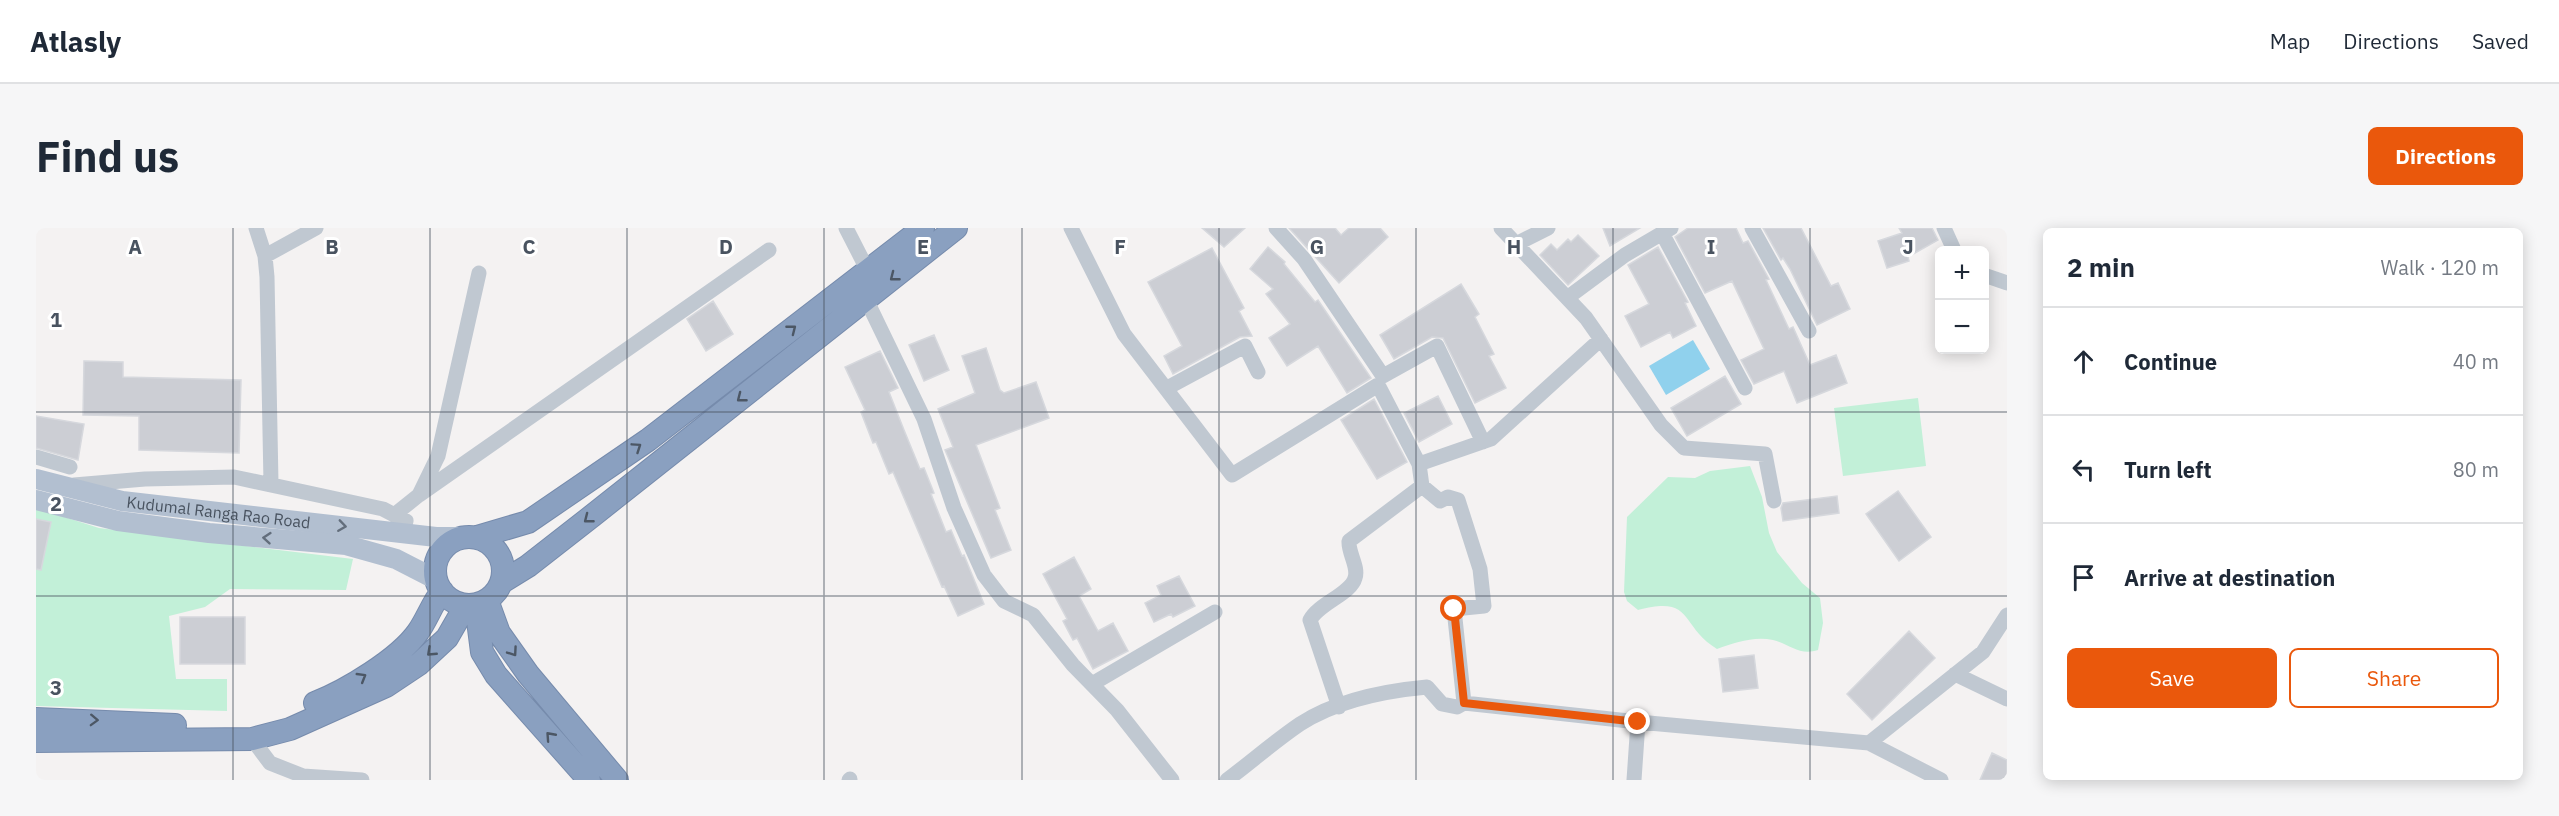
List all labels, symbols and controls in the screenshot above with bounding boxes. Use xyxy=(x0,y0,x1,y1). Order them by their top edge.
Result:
text: Atlasly xyxy=(30,23,121,60)
text: Map xyxy=(2270,27,2310,55)
text: Directions xyxy=(2343,27,2439,55)
text: Saved xyxy=(2472,27,2529,55)
button: Directions xyxy=(2368,127,2523,185)
text: Find us xyxy=(36,129,179,184)
text: A xyxy=(128,233,142,260)
text: B xyxy=(325,233,339,260)
text: C xyxy=(522,233,536,260)
text: D xyxy=(719,233,733,260)
text: E xyxy=(917,233,929,260)
text: F xyxy=(1114,233,1126,260)
text: G xyxy=(1310,233,1324,260)
text: H xyxy=(1507,233,1521,260)
text: I xyxy=(1707,233,1715,260)
text: J xyxy=(1902,233,1914,260)
map controls xyxy=(1935,246,1989,354)
button: + xyxy=(1935,246,1989,300)
text: 2 min xyxy=(2067,250,2135,284)
text: Walk · 120 m xyxy=(2381,254,2499,281)
one-way arrow xyxy=(889,270,900,281)
button: − xyxy=(1935,300,1989,354)
text: 1 xyxy=(50,306,62,333)
one-way arrow xyxy=(785,326,796,337)
icon: ahead xyxy=(2067,345,2100,378)
text: Continue xyxy=(2124,347,2217,376)
text: 40 m xyxy=(2453,348,2499,375)
one-way arrow xyxy=(737,390,748,401)
one-way arrow xyxy=(630,444,641,455)
icon: left xyxy=(2067,453,2100,486)
text: Turn left xyxy=(2124,455,2212,484)
text: 80 m xyxy=(2453,456,2499,483)
text: 2 xyxy=(50,490,62,517)
street label: Kudumal Ranga Rao Road xyxy=(126,492,312,533)
one-way arrow xyxy=(584,512,595,523)
one-way arrow xyxy=(338,519,347,531)
one-way arrow xyxy=(263,532,272,545)
icon: arrive xyxy=(2067,561,2100,594)
text: Arrive at destination xyxy=(2124,563,2335,592)
route start xyxy=(1440,595,1466,621)
one-way arrow xyxy=(428,645,438,656)
one-way arrow xyxy=(506,645,517,656)
button: Save xyxy=(2067,648,2277,708)
button: Share xyxy=(2289,648,2499,708)
one-way arrow xyxy=(356,672,366,684)
text: 3 xyxy=(50,674,62,701)
route end xyxy=(1624,708,1650,734)
one-way arrow xyxy=(90,714,99,727)
one-way arrow xyxy=(546,732,557,743)

